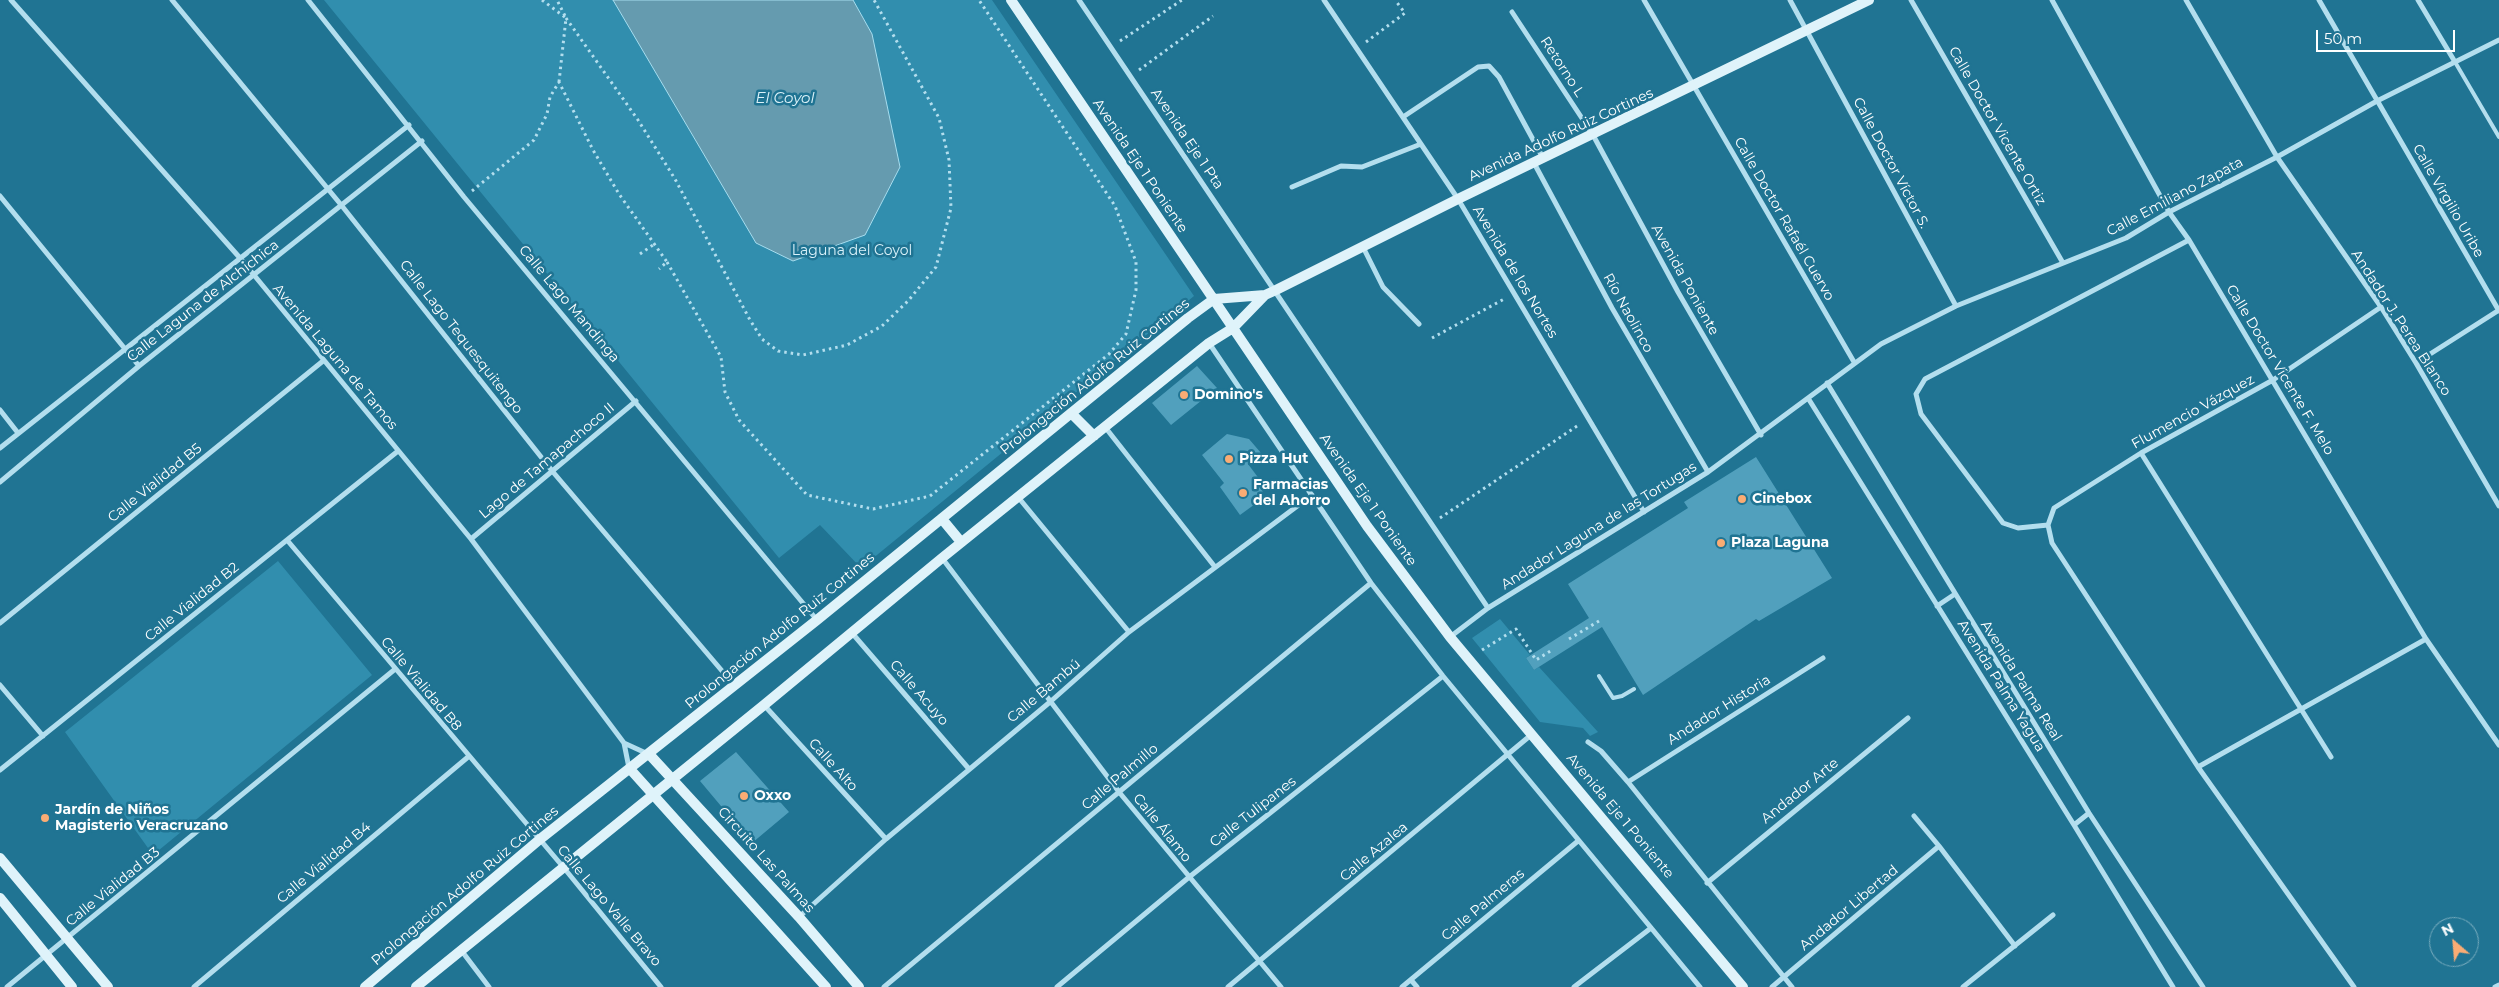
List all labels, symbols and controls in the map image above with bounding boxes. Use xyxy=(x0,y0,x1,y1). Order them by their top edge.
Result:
scale bar xyxy=(2319,20,2458,52)
text: 50 m xyxy=(2324,29,2362,48)
street label: Retorno L xyxy=(1536,34,1588,100)
street label: Calle Doctor Vicente Ortiz xyxy=(1945,44,2049,208)
street label: Avenida Eje 1 Pta xyxy=(1147,85,1227,193)
street label: Avenida Adolfo Ruiz Cortines xyxy=(1466,85,1656,185)
water label: El Coyol xyxy=(756,90,814,108)
street label: Calle Doctor Víctor S. xyxy=(1849,95,1933,231)
street label: Avenida Eje 1 Poniente xyxy=(1089,96,1191,236)
street label: Calle Doctor Rafaél Cuervo xyxy=(1730,134,1838,304)
street label: Calle Virgilio Uribe xyxy=(2409,141,2487,261)
street label: Calle Emiliano Zapata xyxy=(2104,154,2246,240)
street label: Avenida de los Nortes xyxy=(1469,203,1561,341)
street label: Avenida Poniente xyxy=(1648,222,1722,338)
street label: Calle Laguna de Alchichica xyxy=(124,236,282,366)
street label: Calle Lago Mandinga xyxy=(515,242,623,366)
park label: Laguna del Coyol xyxy=(792,243,912,259)
street label: Andador J. Perea Blanco xyxy=(2347,247,2455,399)
street label: Calle Lago Tequesquitengo xyxy=(396,257,526,417)
street label: Río Naolinco xyxy=(1599,270,1657,356)
street label: Avenida Laguna de Tamos xyxy=(269,281,401,433)
street label: Calle Doctor Vicente F. Melo xyxy=(2222,282,2338,458)
street label: Prolongación Adolfo Ruiz Cortines xyxy=(997,295,1193,459)
street label: Flumencio Vázquez xyxy=(2129,371,2257,453)
place label: Domino's xyxy=(1194,387,1263,403)
marker: Domino's xyxy=(1178,389,1190,401)
street label: Lago de Tamapachoco II xyxy=(476,399,618,523)
street label: Avenida Eje 1 Poniente xyxy=(1316,431,1420,569)
street label: Calle Vialidad B5 xyxy=(105,440,205,526)
place label: Pizza Hut xyxy=(1239,451,1308,467)
marker: Pizza Hut xyxy=(1223,453,1235,465)
street label: Andador Laguna de las Tortugas xyxy=(1498,459,1700,593)
place label: Farmacias del Ahorro xyxy=(1253,477,1330,510)
marker: Farmacias del Ahorro xyxy=(1237,487,1249,499)
place label: Cinebox xyxy=(1752,491,1812,507)
marker: Cinebox xyxy=(1736,493,1748,505)
place label: Plaza Laguna xyxy=(1731,535,1829,551)
marker: Plaza Laguna xyxy=(1715,537,1727,549)
street label: Prolongación Adolfo Ruiz Cortines xyxy=(682,549,878,713)
street label: Calle Vialidad B2 xyxy=(142,559,242,645)
street label: Avenida Palma Yagua xyxy=(1954,617,2048,755)
street label: Avenida Palma Real xyxy=(1977,618,2065,744)
street label: Calle Vialidad B8 xyxy=(377,634,465,734)
street label: Calle Bambú xyxy=(1004,656,1084,726)
street label: Calle Acuyo xyxy=(886,657,952,729)
street label: Andador Historia xyxy=(1664,671,1774,749)
street label: Calle Alto xyxy=(805,735,861,795)
street label: Calle Palmillo xyxy=(1078,740,1162,814)
street label: Avenida Eje 1 Poniente xyxy=(1563,750,1677,882)
street label: Andador Arte xyxy=(1758,755,1842,827)
street label: Calle Tulipanes xyxy=(1206,773,1300,851)
place label: Oxxo xyxy=(754,788,791,804)
marker: Oxxo xyxy=(738,790,750,802)
street label: Calle Álamo xyxy=(1129,790,1195,866)
place label: Jardín de Niños Magisterio Veracruzano xyxy=(55,802,228,834)
street label: Prolongación Adolfo Ruiz Cortines xyxy=(368,803,562,969)
street label: Circuito Las Palmas xyxy=(714,804,818,916)
marker: Jardín de Niños Magisterio Veracruzano xyxy=(39,812,51,824)
street label: Calle Vialidad B4 xyxy=(274,819,374,907)
street label: Calle Azalea xyxy=(1337,819,1411,885)
street label: Calle Lago Valle Bravo xyxy=(553,842,665,970)
street label: Calle Vialidad B3 xyxy=(63,844,163,930)
street label: Andador Libertad xyxy=(1796,862,1902,954)
street label: Calle Palmeras xyxy=(1438,865,1528,945)
north arrow xyxy=(2429,917,2479,967)
text: N xyxy=(2439,919,2457,940)

